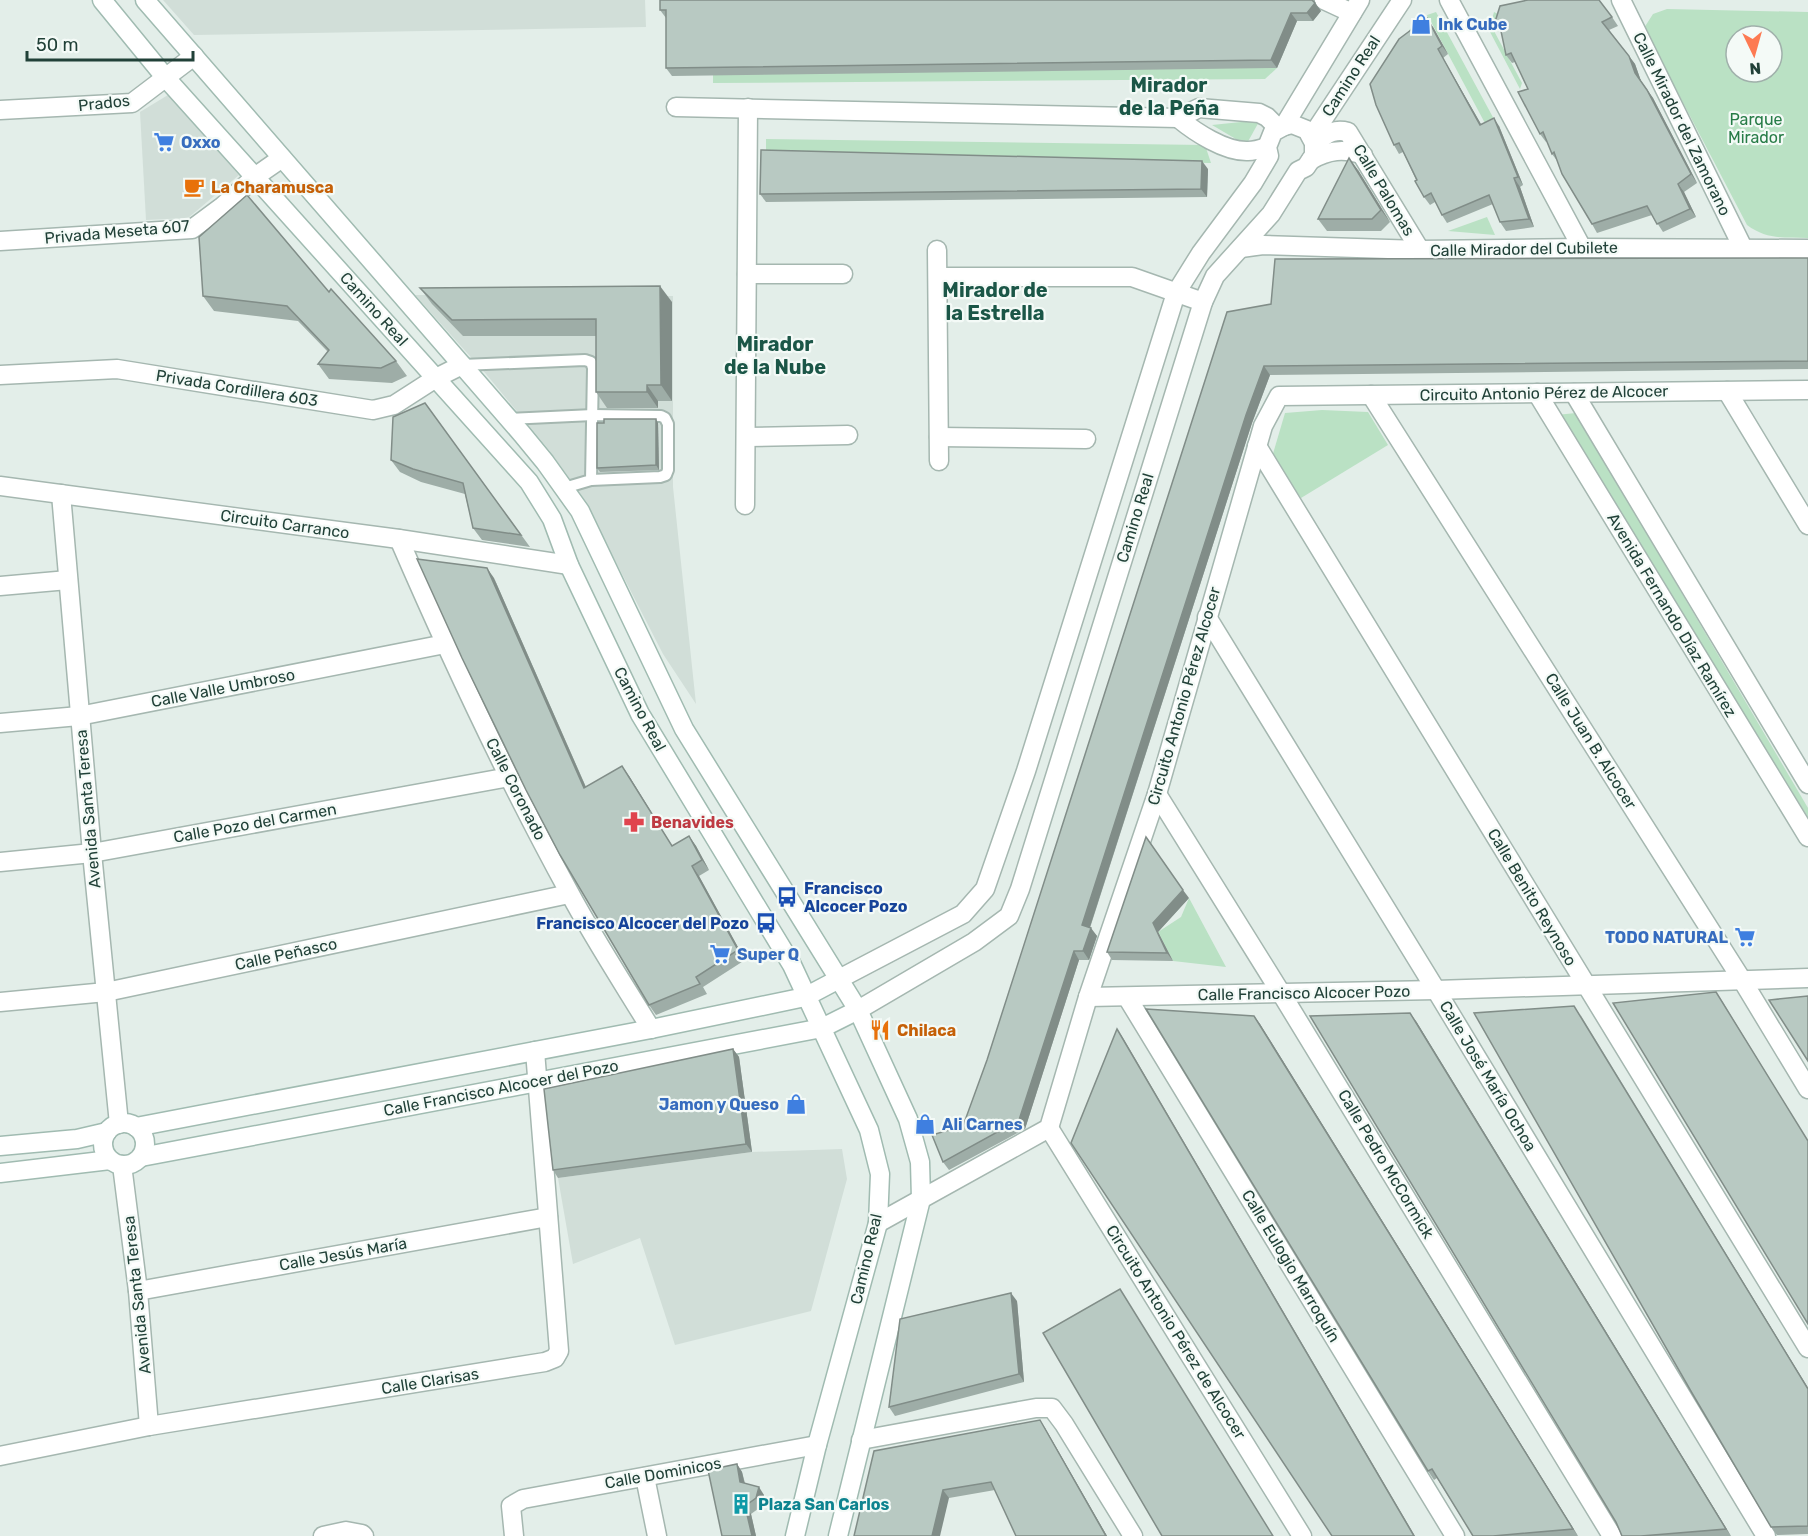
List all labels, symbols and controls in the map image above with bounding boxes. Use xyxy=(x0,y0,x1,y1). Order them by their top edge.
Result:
shop icon: Ink Cube xyxy=(1409,12,1433,36)
place label: Ink Cube xyxy=(1438,15,1507,34)
scale bar xyxy=(27,24,194,62)
north arrow xyxy=(1724,24,1784,84)
street label: Calle Mirador del Zamorano xyxy=(1629,29,1735,219)
street label: Camino Real xyxy=(1318,32,1384,120)
text: 50 m xyxy=(36,34,79,56)
text: N xyxy=(1749,58,1762,78)
district label: Mirador de la Peña xyxy=(1119,73,1219,120)
street label: Prados xyxy=(77,91,131,115)
park label: Parque Mirador xyxy=(1728,110,1784,147)
supermarket icon: Oxxo xyxy=(152,130,176,154)
place label: Oxxo xyxy=(181,133,221,152)
street label: Calle Palomas xyxy=(1349,141,1419,239)
cafe icon: La Charamusca xyxy=(182,175,206,199)
place label: La Charamusca xyxy=(211,178,334,197)
street label: Privada Meseta 607 xyxy=(44,216,190,248)
street label: Calle Mirador del Cubilete xyxy=(1430,238,1618,260)
street label: Camino Real xyxy=(336,268,412,350)
district label: Mirador de la Estrella xyxy=(942,278,1048,325)
district label: Mirador de la Nube xyxy=(724,332,826,379)
street label: Privada Cordillera 603 xyxy=(155,366,319,410)
street label: Circuito Antonio Pérez de Alcocer xyxy=(1420,381,1668,405)
street label: Camino Real xyxy=(1112,471,1158,565)
street label: Circuito Carranco xyxy=(219,506,351,542)
street label: Avenida Fernando Díaz Ramírez xyxy=(1603,509,1741,721)
street label: Circuito Antonio Pérez Alcocer xyxy=(1144,585,1224,807)
street label: Camino Real xyxy=(610,664,670,754)
street label: Calle Valle Umbroso xyxy=(149,665,297,711)
street label: Calle Juan B. Alcocer xyxy=(1541,669,1641,813)
street label: Avenida Santa Teresa xyxy=(72,729,104,889)
street label: Calle Coronado xyxy=(482,735,550,843)
street label: Calle Pozo del Carmen xyxy=(172,799,338,847)
pharmacy icon: Benavides xyxy=(622,810,646,834)
place label: Benavides xyxy=(651,813,734,832)
street label: Calle Benito Reynoso xyxy=(1483,825,1581,969)
place label: Francisco Alcocer Pozo xyxy=(804,879,908,916)
bus stop icon: Francisco Alcocer Pozo xyxy=(775,885,799,909)
bus stop icon: Francisco Alcocer del Pozo xyxy=(754,911,778,935)
place label: Francisco Alcocer del Pozo xyxy=(536,914,749,933)
supermarket icon: TODO NATURAL xyxy=(1733,925,1757,949)
place label: TODO NATURAL xyxy=(1605,928,1728,947)
street label: Calle Peñasco xyxy=(233,934,339,974)
supermarket icon: Super Q xyxy=(708,942,732,966)
place label: Super Q xyxy=(737,945,799,964)
street label: Calle Francisco Alcocer Pozo xyxy=(1198,982,1410,1004)
street label: Calle José María Ochoa xyxy=(1436,997,1540,1155)
restaurant icon: Chilaca xyxy=(868,1018,892,1042)
place label: Chilaca xyxy=(897,1021,956,1040)
street label: Calle Francisco Alcocer del Pozo xyxy=(382,1056,620,1120)
street label: Calle Pedro McCormick xyxy=(1334,1086,1438,1243)
shop icon: Jamon y Queso xyxy=(784,1092,808,1116)
place label: Jamon y Queso xyxy=(659,1095,779,1114)
shop icon: Ali Carnes xyxy=(913,1112,937,1136)
place label: Ali Carnes xyxy=(942,1115,1023,1134)
street label: Calle Eulogio Marroquín xyxy=(1238,1186,1344,1346)
street label: Camino Real xyxy=(846,1212,886,1306)
street label: Avenida Santa Teresa xyxy=(119,1215,155,1375)
street label: Circuito Antonio Pérez de Alcocer xyxy=(1102,1222,1250,1442)
street label: Calle Jesús María xyxy=(278,1233,408,1275)
street label: Calle Clarisas xyxy=(380,1364,480,1398)
street label: Calle Dominicos xyxy=(603,1453,723,1493)
building icon: Plaza San Carlos xyxy=(729,1492,753,1516)
place label: Plaza San Carlos xyxy=(758,1495,890,1514)

